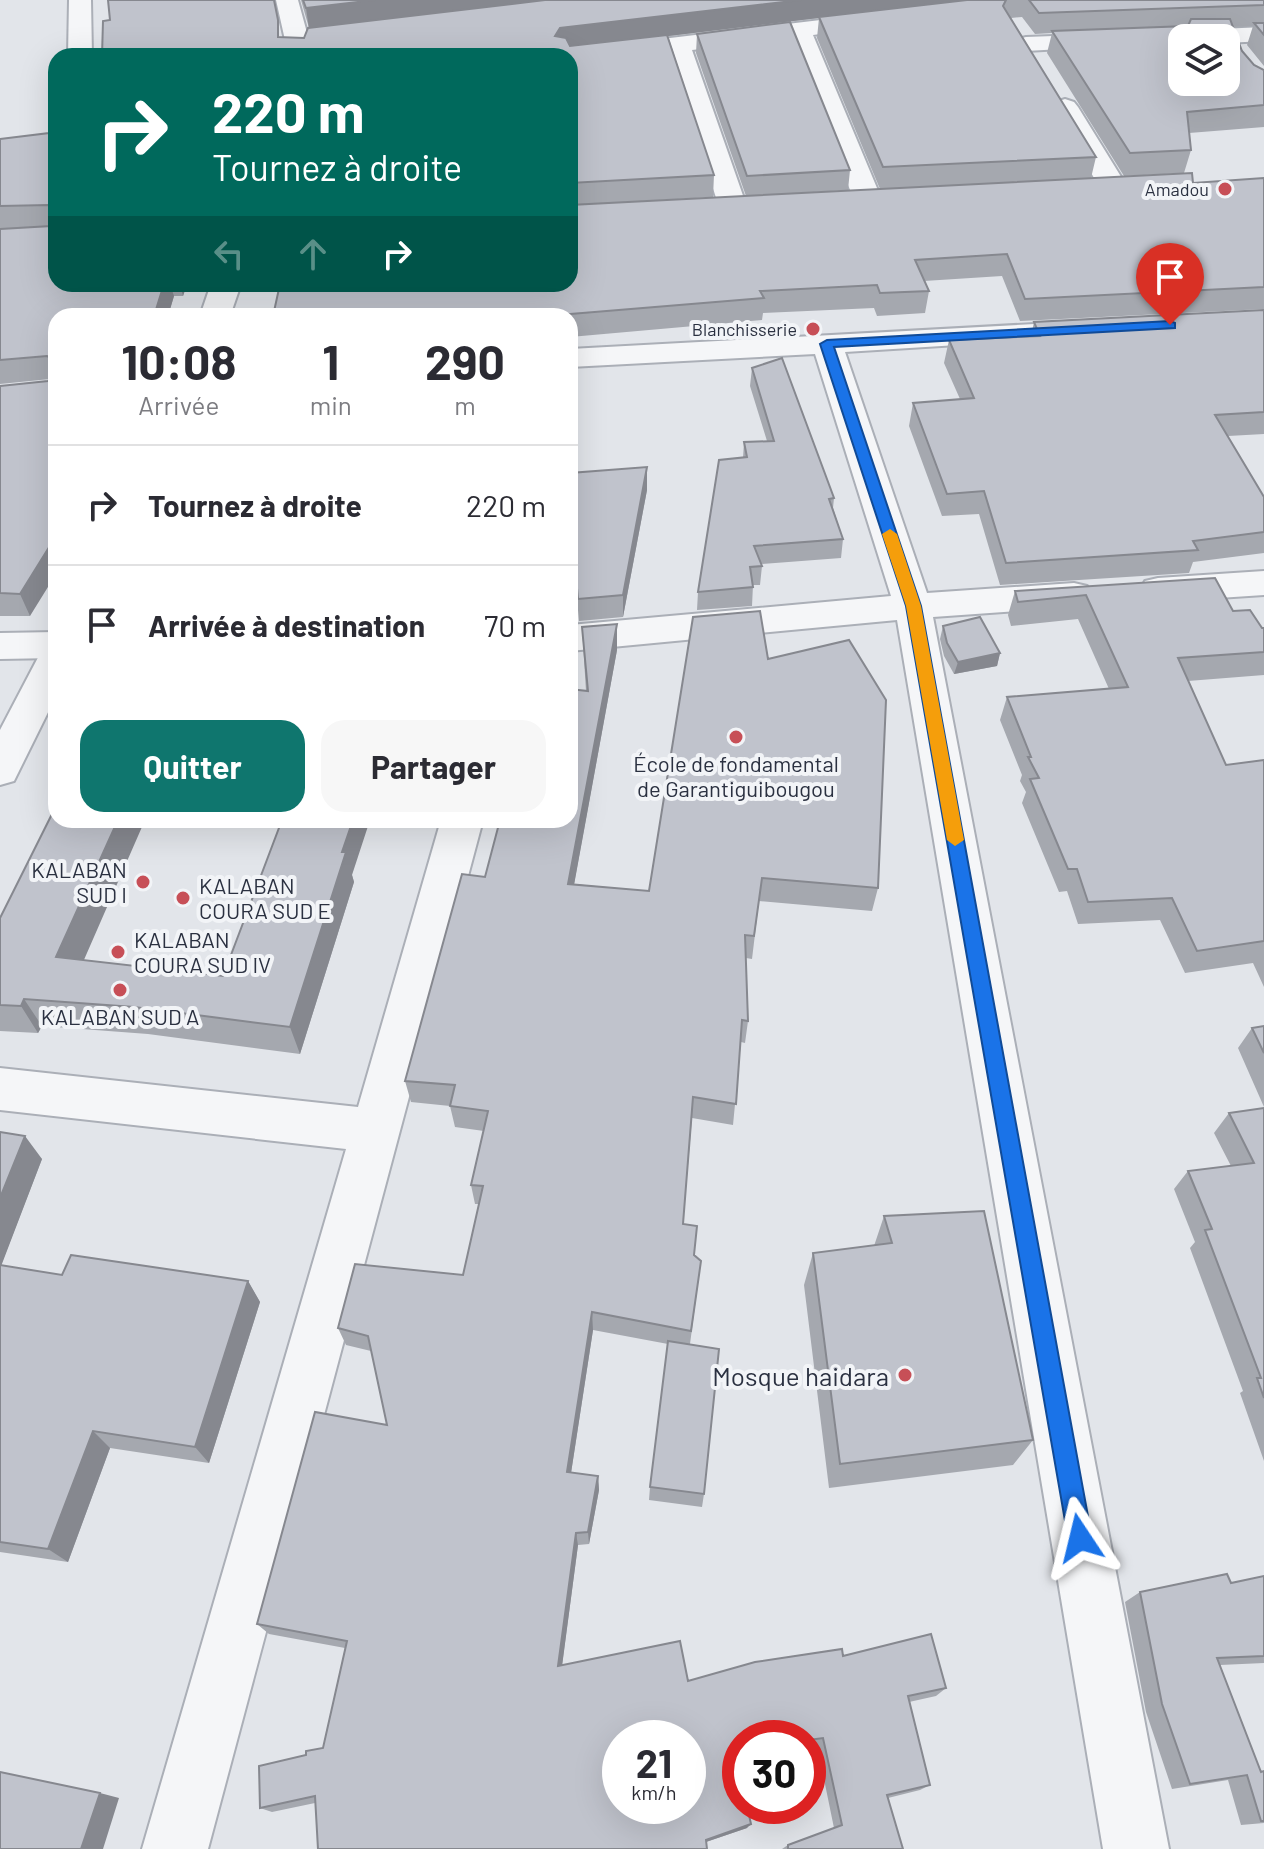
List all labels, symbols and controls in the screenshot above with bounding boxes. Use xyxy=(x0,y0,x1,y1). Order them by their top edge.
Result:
map controls xyxy=(1168,24,1240,96)
button: layers xyxy=(1168,24,1240,96)
text: 220 m xyxy=(212,77,365,144)
icon: right xyxy=(80,80,184,184)
text: Tournez à droite xyxy=(212,145,462,188)
place label: Amadou xyxy=(1145,178,1209,200)
marker: Amadou xyxy=(1216,180,1234,198)
icon: left xyxy=(207,232,251,276)
icon: ahead xyxy=(291,232,335,276)
icon: right xyxy=(375,232,419,276)
pin xyxy=(1136,243,1204,325)
icon: arrive xyxy=(1148,255,1192,299)
place label: Blanchisserie xyxy=(692,318,797,340)
marker: Blanchisserie xyxy=(804,320,822,338)
text: 10:08 xyxy=(121,332,236,390)
text: 1 xyxy=(322,332,339,390)
text: 290 xyxy=(425,332,505,390)
text: Arrivée xyxy=(138,389,219,420)
text: min xyxy=(310,389,352,420)
text: m xyxy=(454,389,476,420)
icon: right xyxy=(80,483,124,527)
text: Tournez à droite xyxy=(148,487,362,523)
text: 220 m xyxy=(466,487,546,523)
icon: arrive xyxy=(80,603,124,647)
text: Arrivée à destination xyxy=(148,607,425,643)
text: 70 m xyxy=(484,607,546,643)
button: Quitter xyxy=(80,720,305,812)
button: Partager xyxy=(321,720,546,812)
marker: École de fondamental de Garantiguibougou xyxy=(727,728,745,746)
place label: École de fondamental de Garantiguibougou xyxy=(633,750,839,801)
place label: KALABAN SUD I xyxy=(31,856,127,907)
place label: KALABAN COURA SUD E xyxy=(199,872,331,923)
marker: KALABAN SUD I xyxy=(134,873,152,891)
marker: KALABAN COURA SUD E xyxy=(174,889,192,907)
place label: KALABAN COURA SUD IV xyxy=(134,926,271,977)
marker: KALABAN COURA SUD IV xyxy=(109,943,127,961)
marker: KALABAN SUD A xyxy=(111,981,129,999)
place label: KALABAN SUD A xyxy=(41,1003,199,1029)
place label: Mosque haidara xyxy=(712,1360,889,1391)
marker: Mosque haidara xyxy=(896,1366,914,1384)
position arrow xyxy=(1038,1496,1122,1580)
speed limit sign: 30 xyxy=(722,1720,826,1824)
text: 21 xyxy=(636,1738,672,1786)
text: km/h xyxy=(631,1780,677,1804)

